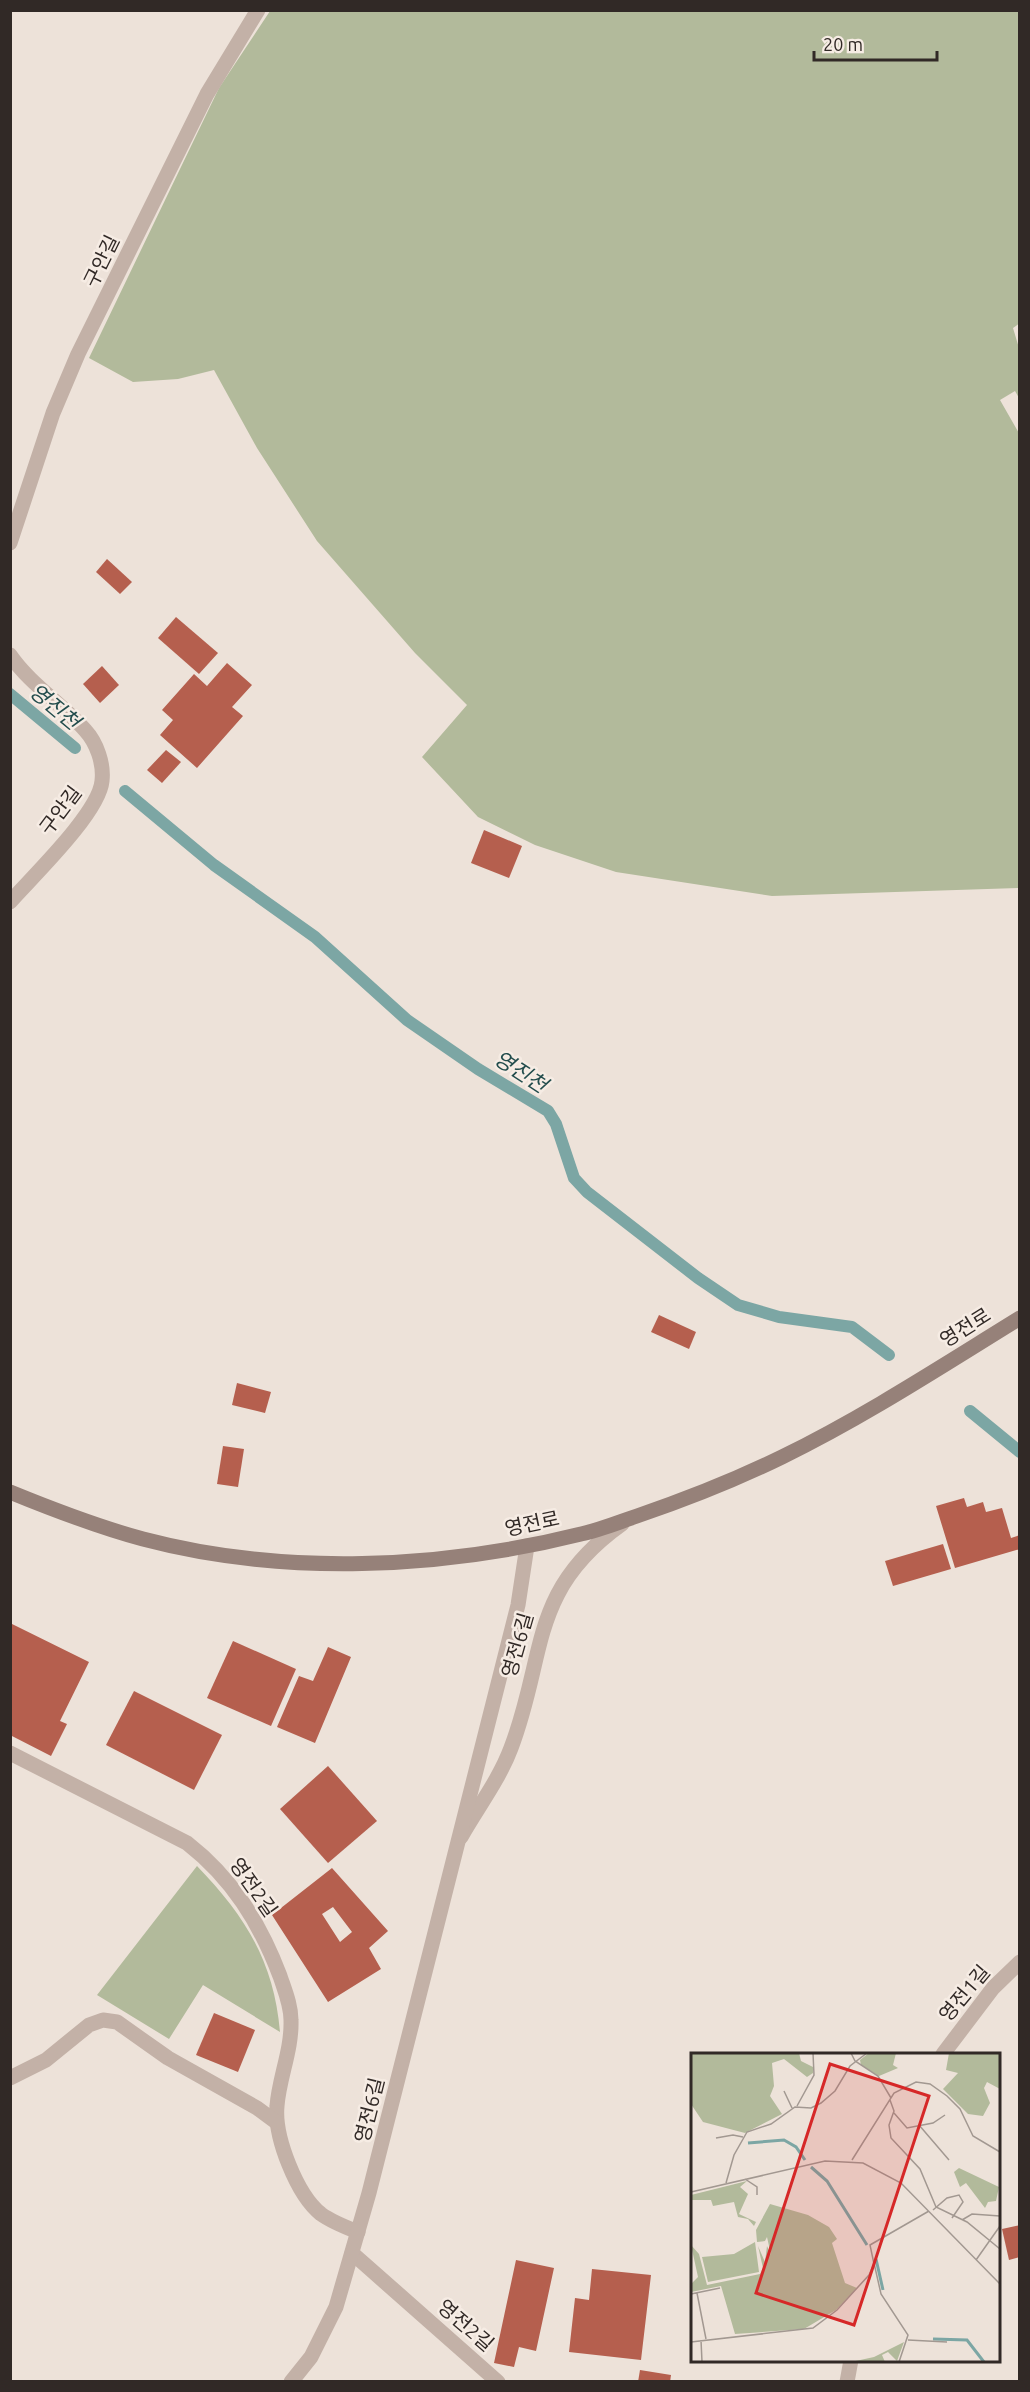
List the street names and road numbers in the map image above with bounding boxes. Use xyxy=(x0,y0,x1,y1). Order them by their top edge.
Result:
street label: 구안길 xyxy=(79,231,123,291)
street label: 구안길 xyxy=(34,781,86,839)
street label: 영전로 xyxy=(935,1303,995,1351)
street label: 영전로 xyxy=(503,1506,561,1540)
street label: 영전6길 xyxy=(497,1610,537,1680)
street label: 영전2길 xyxy=(226,1853,282,1921)
street label: 영전1길 xyxy=(934,1960,994,2026)
street label: 영전6길 xyxy=(350,2075,388,2145)
street label: 영전2길 xyxy=(433,2295,499,2355)

